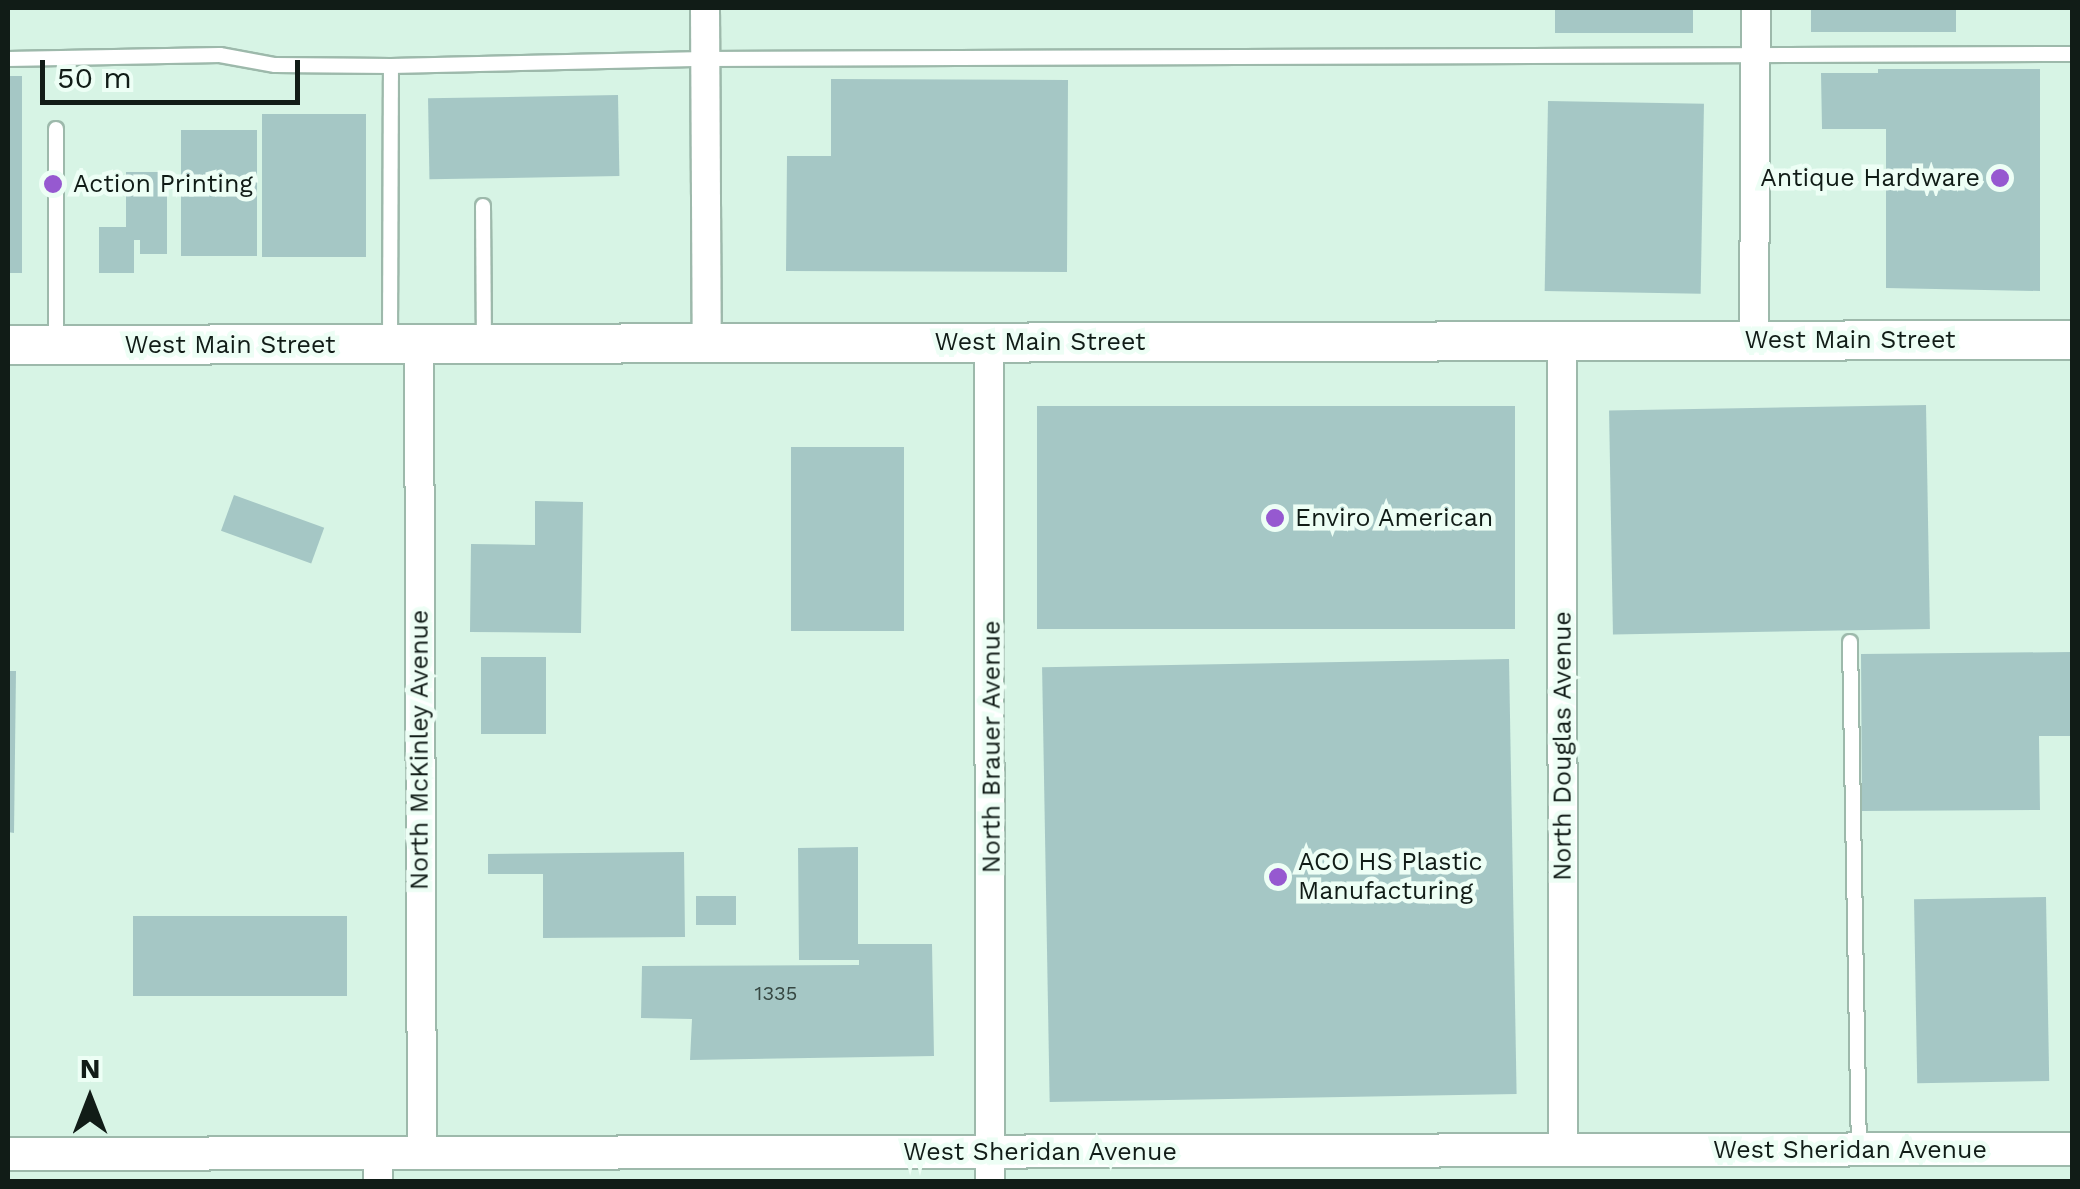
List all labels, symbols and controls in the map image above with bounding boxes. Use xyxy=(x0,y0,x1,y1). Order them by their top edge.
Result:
scale bar xyxy=(45,40,305,102)
text: 50 m xyxy=(57,60,132,95)
place label: Antique Hardware xyxy=(1760,163,1980,193)
marker: Antique Hardware xyxy=(1989,167,2011,189)
place label: Action Printing xyxy=(73,169,253,199)
marker: Action Printing xyxy=(42,173,64,195)
street label: West Main Street xyxy=(1744,325,1956,355)
street label: West Main Street xyxy=(934,327,1146,357)
street label: West Main Street xyxy=(124,330,336,360)
place label: Enviro American xyxy=(1295,503,1494,533)
marker: Enviro American xyxy=(1264,507,1286,529)
street label: North McKinley Avenue xyxy=(405,609,435,891)
street label: North Douglas Avenue xyxy=(1548,611,1578,881)
street label: North Brauer Avenue xyxy=(977,620,1007,874)
place label: ACO HS Plastic Manufacturing xyxy=(1298,848,1483,907)
marker: ACO HS Plastic Manufacturing xyxy=(1267,866,1289,888)
house number: 1335 xyxy=(755,981,797,1005)
north arrow xyxy=(40,1049,140,1149)
text: N xyxy=(80,1052,100,1085)
street label: West Sheridan Avenue xyxy=(1713,1135,1987,1165)
street label: West Sheridan Avenue xyxy=(903,1137,1177,1167)

